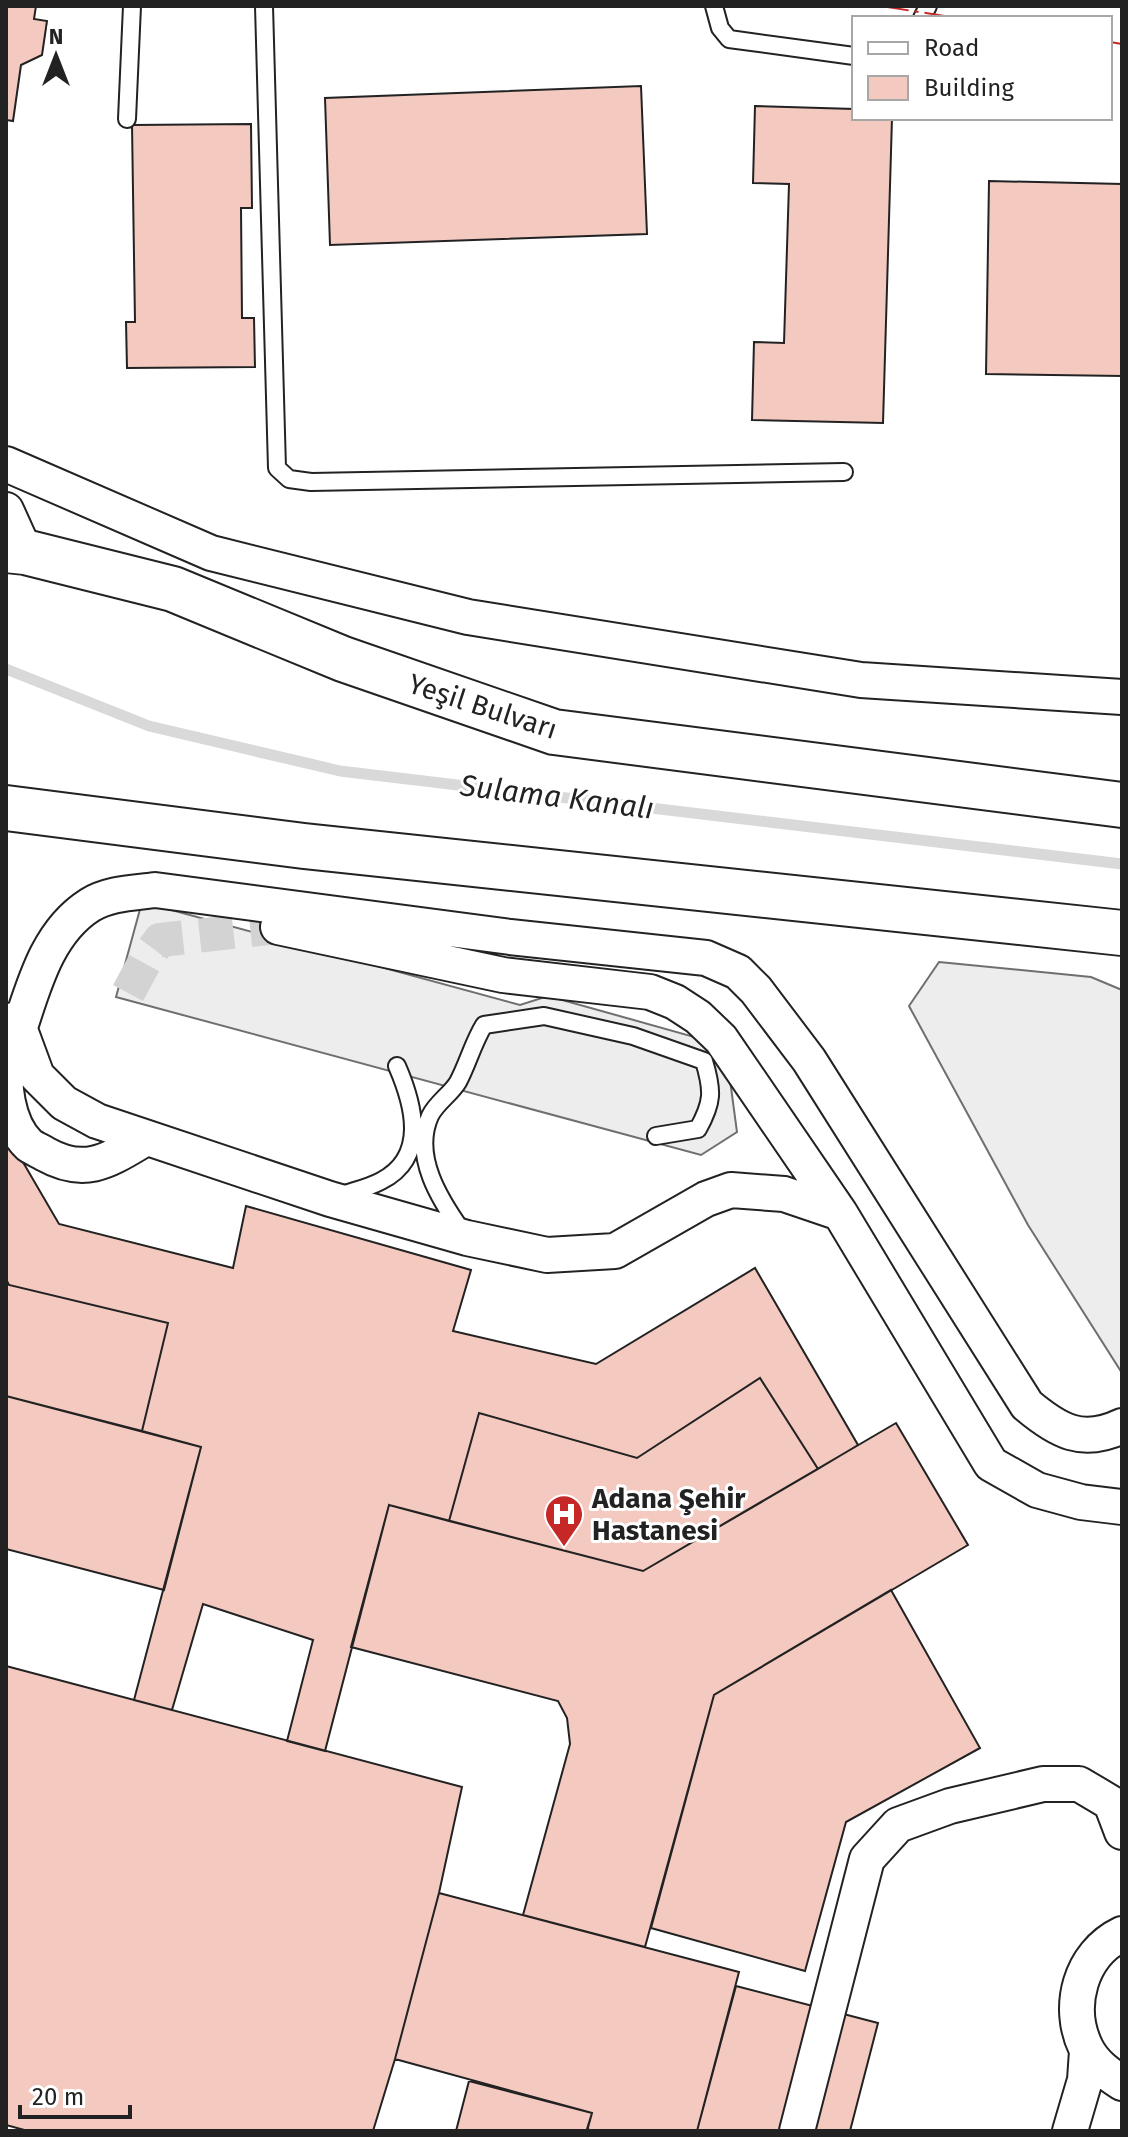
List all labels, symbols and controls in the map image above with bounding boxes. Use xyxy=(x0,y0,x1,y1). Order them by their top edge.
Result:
north arrow xyxy=(16,16,96,96)
legend xyxy=(852,16,1112,120)
text: N xyxy=(49,23,63,50)
text: Road xyxy=(924,34,979,62)
text: Building xyxy=(924,74,1014,102)
street label: Yeşil Bulvarı xyxy=(404,667,561,746)
water label: Sulama Kanalı xyxy=(457,767,656,827)
place label: Adana Şehir Hastanesi xyxy=(591,1482,746,1547)
hospital icon: Adana Şehir Hastanesi xyxy=(543,1493,585,1548)
scale bar xyxy=(20,2069,130,2119)
text: 20 m xyxy=(32,2083,84,2111)

